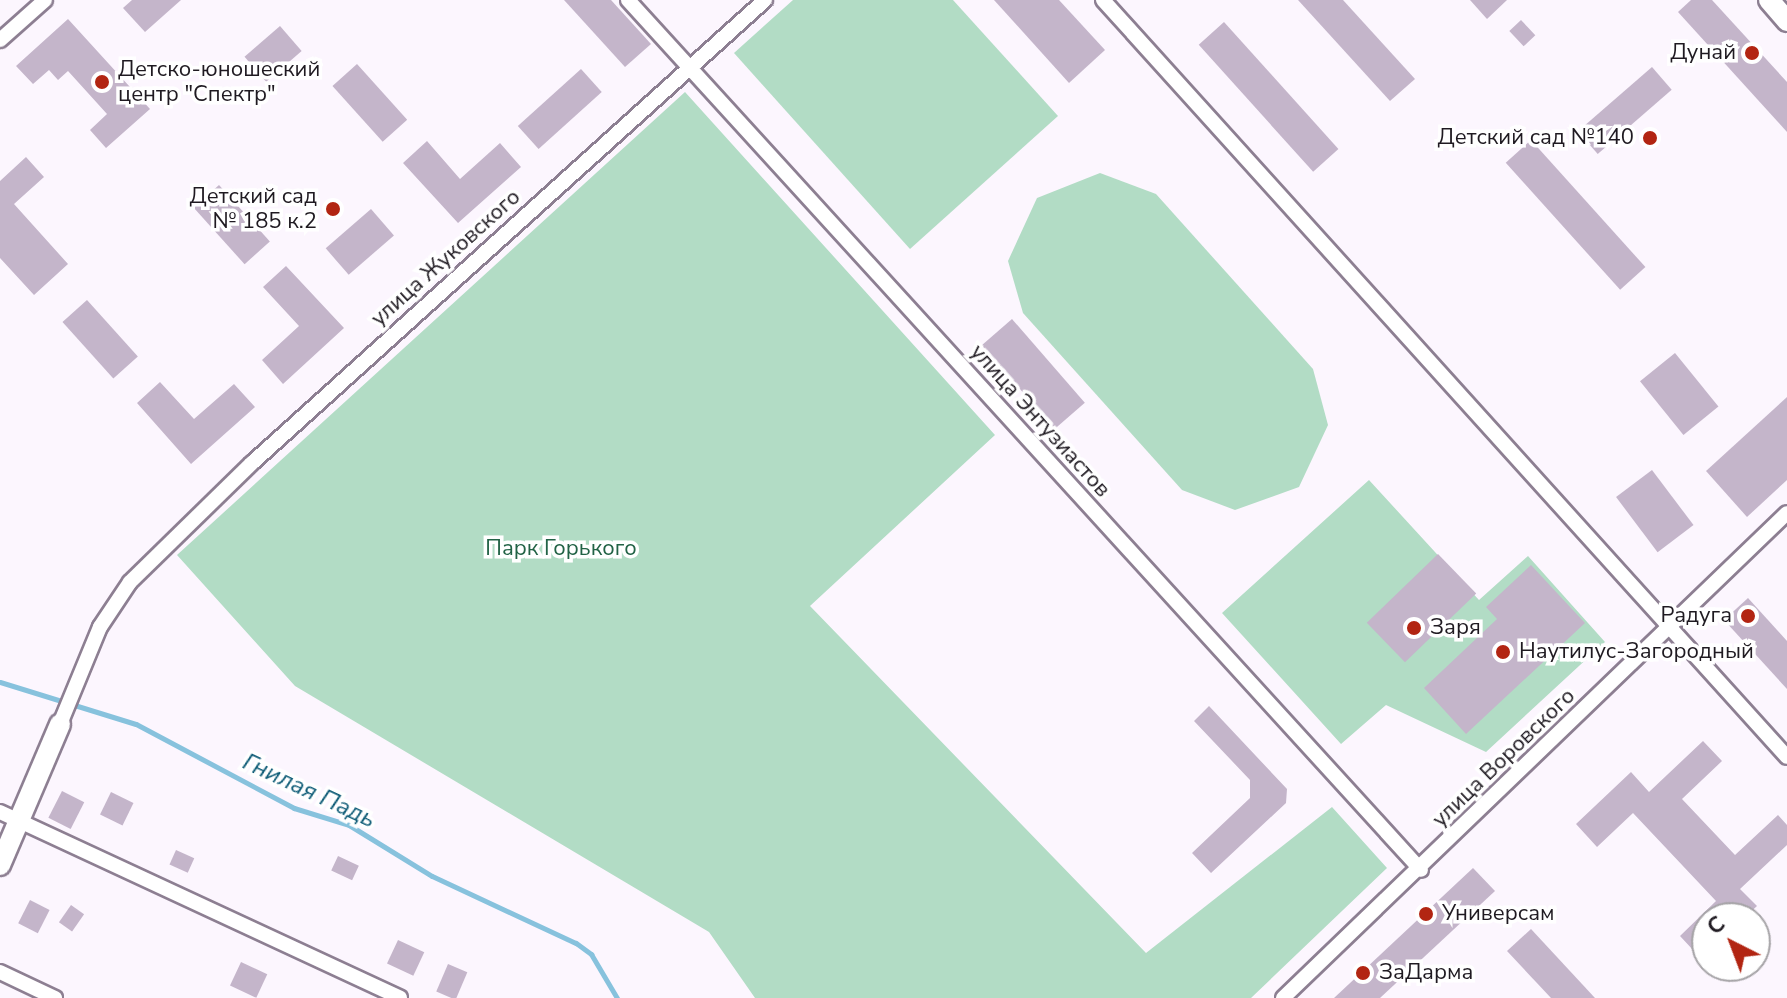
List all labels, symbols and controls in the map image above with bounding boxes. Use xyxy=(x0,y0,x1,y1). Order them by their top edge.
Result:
place label: Дунай xyxy=(1670,40,1736,66)
marker: Дунай xyxy=(1743,44,1761,62)
place label: Детско-юношеский центр "Спектр" xyxy=(118,56,320,108)
marker: Детско-юношеский центр "Спектр" xyxy=(93,73,111,91)
place label: Детский сад №140 xyxy=(1438,125,1634,151)
marker: Детский сад №140 xyxy=(1641,129,1659,147)
place label: Детский сад № 185 к.2 xyxy=(190,183,317,234)
street label: улица Жуковского xyxy=(366,184,526,332)
marker: Детский сад № 185 к.2 xyxy=(324,200,342,218)
street label: улица Энтузиастов xyxy=(965,339,1115,503)
park label: Парк Горького xyxy=(485,536,637,562)
place label: Радуга xyxy=(1660,603,1732,629)
marker: Радуга xyxy=(1739,607,1757,625)
place label: Заря xyxy=(1430,615,1481,641)
marker: Заря xyxy=(1405,619,1423,637)
place label: Наутилус-Загородный xyxy=(1519,639,1754,665)
marker: Наутилус-Загородный xyxy=(1494,643,1512,661)
street label: улица Воровского xyxy=(1427,683,1581,833)
water label: Гнилая Падь xyxy=(238,748,380,834)
place label: Универсам xyxy=(1442,901,1555,927)
north arrow xyxy=(1691,902,1771,982)
marker: Универсам xyxy=(1417,905,1435,923)
text: С xyxy=(1701,910,1732,942)
place label: ЗаДарма xyxy=(1379,960,1473,986)
marker: ЗаДарма xyxy=(1354,964,1372,982)

